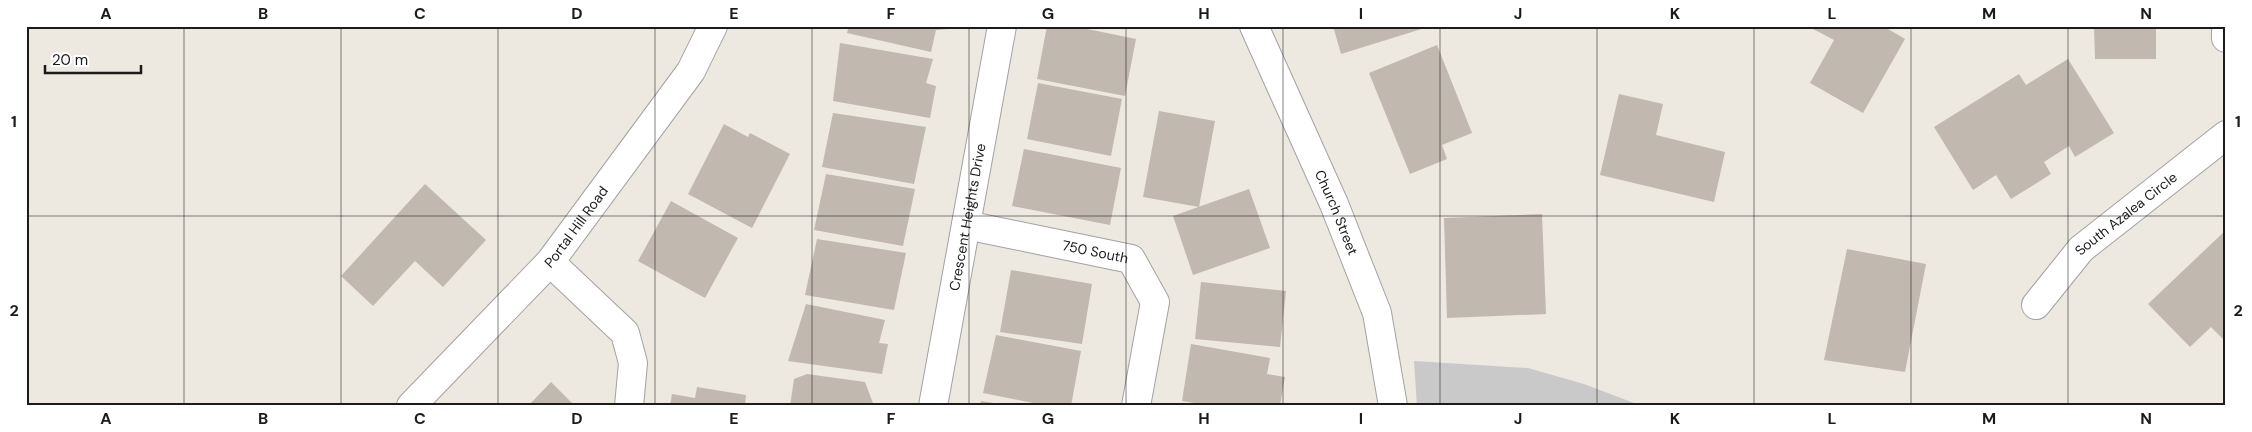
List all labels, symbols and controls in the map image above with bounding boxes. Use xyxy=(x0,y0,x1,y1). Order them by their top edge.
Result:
text: A xyxy=(100,3,112,24)
text: B xyxy=(258,3,268,24)
text: C xyxy=(414,3,426,24)
text: D xyxy=(571,3,583,24)
text: E xyxy=(729,3,739,24)
text: F xyxy=(887,3,896,24)
text: G xyxy=(1042,3,1054,24)
text: H xyxy=(1198,3,1210,24)
text: I xyxy=(1359,3,1363,24)
text: J xyxy=(1514,3,1522,24)
text: K xyxy=(1670,3,1681,24)
text: L xyxy=(1828,3,1837,24)
text: M xyxy=(1982,3,1996,24)
text: N xyxy=(2140,3,2152,24)
scale bar xyxy=(45,42,141,74)
text: 20 m xyxy=(52,50,88,70)
text: 1 xyxy=(11,111,17,132)
text: 1 xyxy=(2235,111,2241,132)
street label: Crescent Heights Drive xyxy=(945,142,990,292)
street label: Church Street xyxy=(1311,167,1362,258)
street label: South Azalea Circle xyxy=(2071,168,2181,259)
street label: Portal Hill Road xyxy=(540,182,612,271)
street label: 750 South xyxy=(1061,236,1130,267)
text: 2 xyxy=(9,300,19,321)
text: 2 xyxy=(2233,300,2243,321)
text: A xyxy=(100,408,112,429)
text: B xyxy=(258,408,268,429)
text: C xyxy=(414,408,426,429)
text: D xyxy=(571,408,583,429)
text: E xyxy=(729,408,739,429)
text: F xyxy=(887,408,896,429)
text: G xyxy=(1042,408,1054,429)
text: H xyxy=(1198,408,1210,429)
text: I xyxy=(1359,408,1363,429)
text: J xyxy=(1514,408,1522,429)
text: K xyxy=(1670,408,1681,429)
text: L xyxy=(1828,408,1837,429)
text: M xyxy=(1982,408,1996,429)
text: N xyxy=(2140,408,2152,429)

